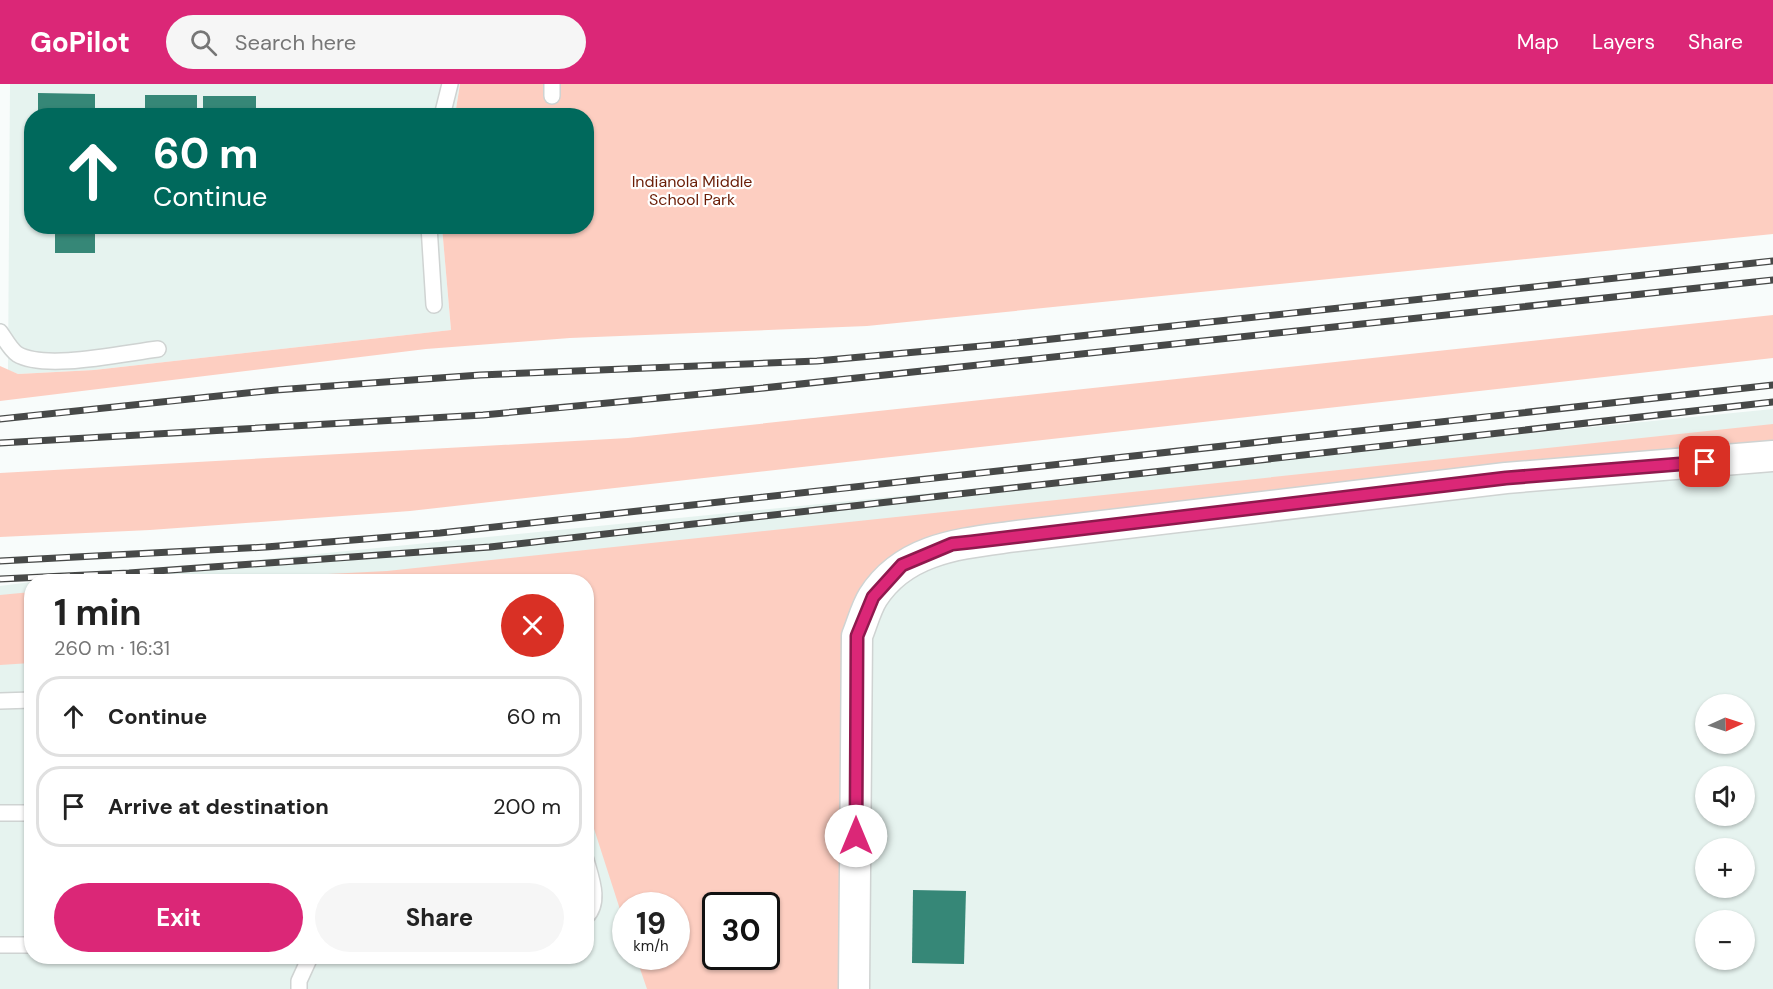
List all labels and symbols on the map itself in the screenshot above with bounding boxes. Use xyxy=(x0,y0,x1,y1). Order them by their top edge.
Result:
park label: Indianola Middle School Park xyxy=(632,171,752,210)
pin xyxy=(1679,436,1730,487)
north arrow xyxy=(1695,694,1755,754)
position arrow xyxy=(824,804,888,868)
speed limit sign: 30 xyxy=(702,892,780,970)

